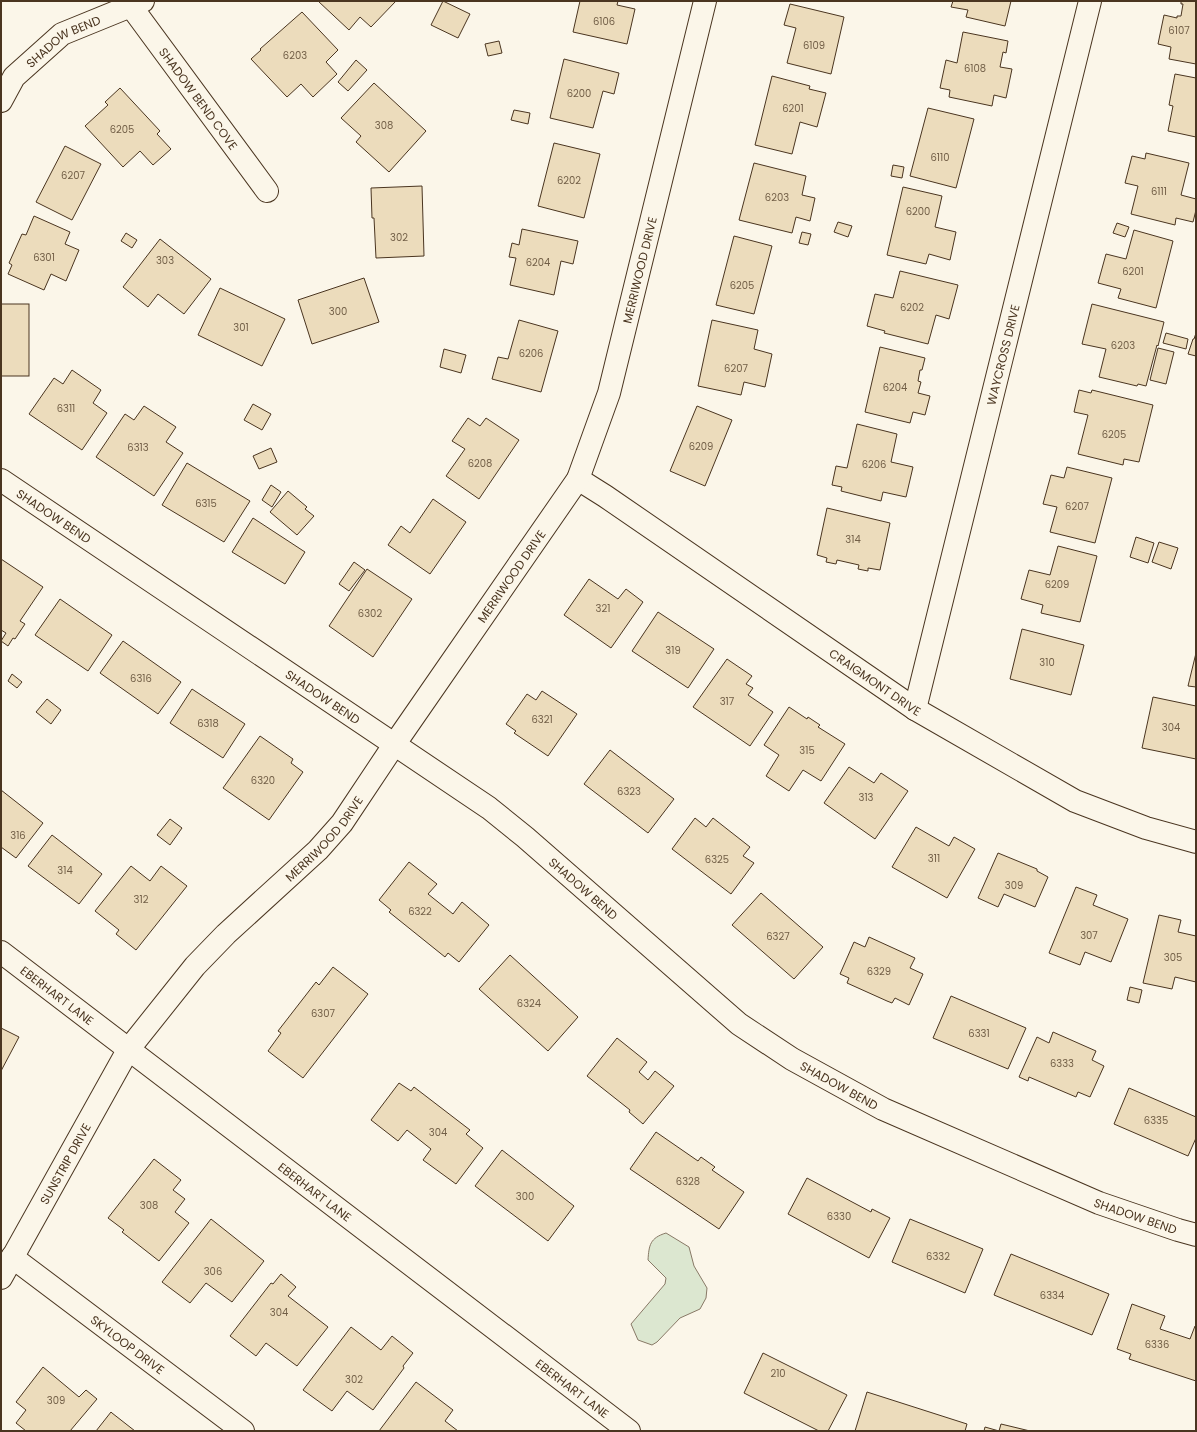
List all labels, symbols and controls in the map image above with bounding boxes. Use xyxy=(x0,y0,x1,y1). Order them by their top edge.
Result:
street label: SHADOW BEND xyxy=(22,11,103,71)
house number: 6106 xyxy=(593,14,615,29)
house number: 6107 xyxy=(1168,23,1190,38)
house number: 6109 xyxy=(803,38,825,53)
street label: SHADOW BEND COVE xyxy=(155,44,242,153)
house number: 6203 xyxy=(283,48,307,63)
house number: 6108 xyxy=(964,61,986,76)
house number: 6200 xyxy=(567,86,591,101)
house number: 6201 xyxy=(782,101,804,116)
house number: 308 xyxy=(375,118,393,133)
house number: 6205 xyxy=(110,122,134,137)
house number: 6110 xyxy=(930,150,950,165)
house number: 6207 xyxy=(61,168,85,183)
house number: 6202 xyxy=(557,173,581,188)
house number: 6111 xyxy=(1151,184,1167,199)
house number: 6203 xyxy=(765,190,789,205)
house number: 6200 xyxy=(906,204,930,219)
street label: MERRIWOOD DRIVE xyxy=(618,215,660,325)
house number: 302 xyxy=(390,230,408,245)
house number: 6301 xyxy=(33,250,55,265)
house number: 303 xyxy=(156,253,174,268)
house number: 6204 xyxy=(526,255,550,270)
house number: 6201 xyxy=(1122,264,1144,279)
house number: 6205 xyxy=(730,278,754,293)
house number: 6202 xyxy=(900,300,924,315)
street label: WAYCROSS DRIVE xyxy=(982,303,1023,407)
house number: 300 xyxy=(329,304,347,319)
house number: 301 xyxy=(233,320,249,335)
house number: 6203 xyxy=(1111,338,1135,353)
house number: 6206 xyxy=(519,346,543,361)
house number: 6207 xyxy=(724,361,748,376)
house number: 6204 xyxy=(883,380,907,395)
house number: 6311 xyxy=(57,401,75,416)
house number: 6205 xyxy=(1102,427,1126,442)
house number: 6209 xyxy=(689,439,713,454)
house number: 6313 xyxy=(127,440,149,455)
house number: 6208 xyxy=(468,456,492,471)
house number: 6206 xyxy=(862,457,886,472)
street label: SHADOW BEND xyxy=(13,484,95,547)
house number: 6315 xyxy=(195,496,217,511)
house number: 6207 xyxy=(1065,499,1089,514)
street label: MERRIWOOD DRIVE xyxy=(473,526,549,626)
house number: 314 xyxy=(845,532,861,547)
house number: 6209 xyxy=(1045,577,1069,592)
house number: 321 xyxy=(596,601,610,616)
house number: 6302 xyxy=(358,606,382,621)
house number: 319 xyxy=(665,643,681,658)
street label: CRAIGMONT DRIVE xyxy=(826,644,924,719)
house number: 310 xyxy=(1039,655,1055,670)
street label: SHADOW BEND xyxy=(282,665,364,728)
house number: 6316 xyxy=(130,671,152,686)
house number: 317 xyxy=(720,694,735,709)
house number: 6321 xyxy=(531,712,553,727)
house number: 6318 xyxy=(197,716,219,731)
house number: 304 xyxy=(1162,720,1180,735)
house number: 315 xyxy=(799,743,815,758)
house number: 6320 xyxy=(251,773,275,788)
house number: 6323 xyxy=(617,784,641,799)
house number: 313 xyxy=(859,790,874,805)
street label: MERRIWOOD DRIVE xyxy=(281,793,366,885)
house number: 316 xyxy=(10,828,26,843)
house number: 311 xyxy=(928,851,940,866)
house number: 6325 xyxy=(705,852,729,867)
street label: SHADOW BEND xyxy=(545,853,622,923)
house number: 314 xyxy=(57,863,73,878)
house number: 309 xyxy=(1005,878,1023,893)
house number: 312 xyxy=(134,892,149,907)
house number: 6322 xyxy=(408,904,432,919)
house number: 307 xyxy=(1080,928,1098,943)
house number: 6327 xyxy=(766,929,790,944)
house number: 305 xyxy=(1164,950,1182,965)
street label: EBERHART LANE xyxy=(17,962,98,1029)
house number: 6329 xyxy=(867,964,891,979)
house number: 6324 xyxy=(517,996,541,1011)
house number: 6307 xyxy=(311,1006,336,1021)
house number: 6331 xyxy=(968,1026,990,1041)
house number: 6333 xyxy=(1050,1056,1074,1071)
street label: SHADOW BEND xyxy=(797,1057,882,1113)
house number: 6335 xyxy=(1144,1113,1168,1128)
street label: SUNSTRIP DRIVE xyxy=(35,1120,94,1207)
house number: 304 xyxy=(429,1125,447,1140)
street label: EBERHART LANE xyxy=(275,1158,355,1225)
house number: 6328 xyxy=(676,1174,700,1189)
house number: 300 xyxy=(516,1189,534,1204)
street label: SHADOW BEND xyxy=(1091,1193,1179,1238)
house number: 308 xyxy=(140,1198,158,1213)
house number: 6330 xyxy=(827,1209,851,1224)
house number: 6332 xyxy=(926,1249,950,1264)
house number: 306 xyxy=(204,1264,222,1279)
house number: 6334 xyxy=(1040,1288,1064,1303)
house number: 304 xyxy=(270,1305,288,1320)
street label: SKYLOOP DRIVE xyxy=(87,1311,168,1378)
house number: 6336 xyxy=(1145,1337,1169,1352)
street label: EBERHART LANE xyxy=(532,1355,613,1422)
house number: 210 xyxy=(770,1366,786,1381)
house number: 302 xyxy=(345,1372,363,1387)
house number: 309 xyxy=(47,1393,65,1408)

